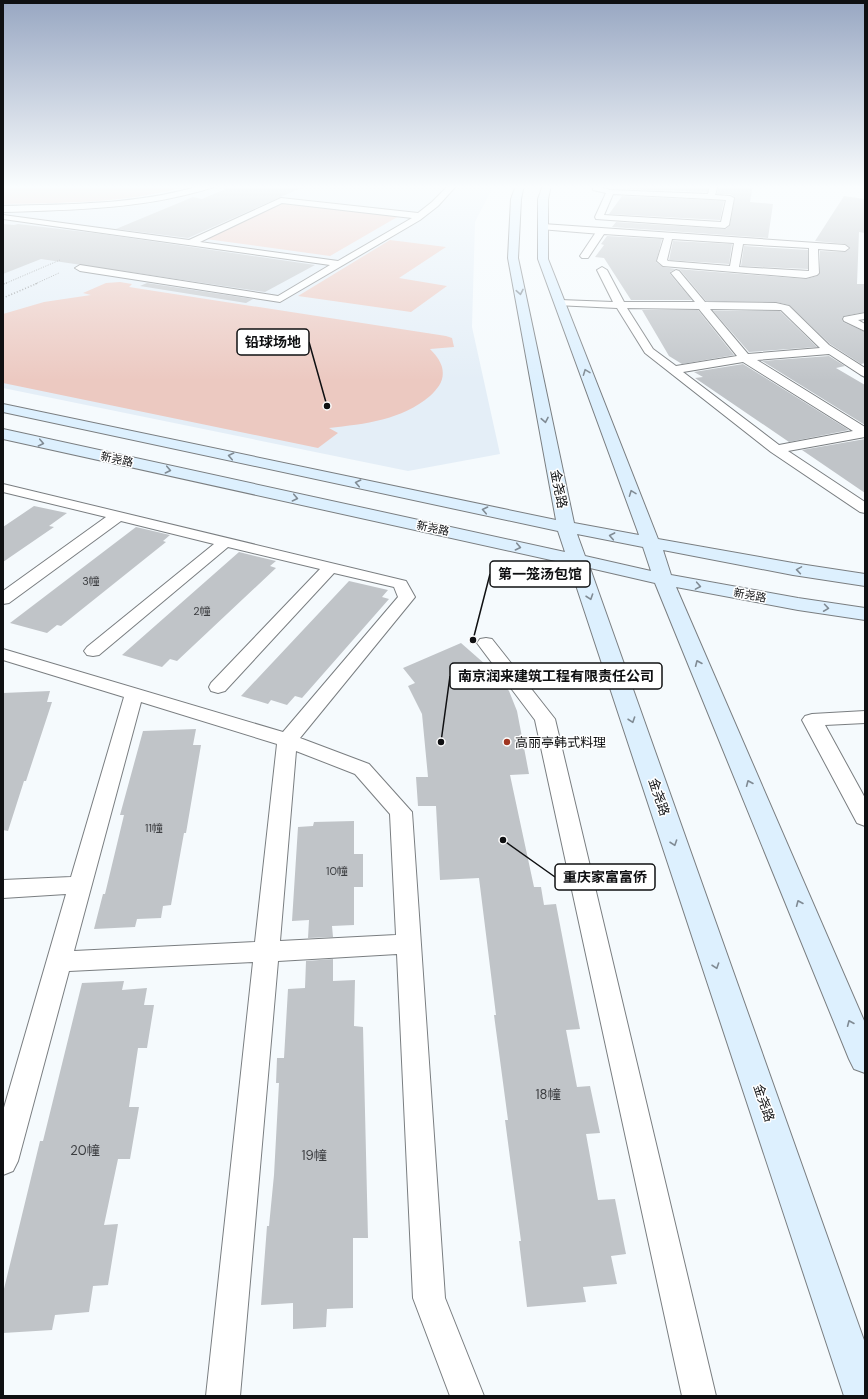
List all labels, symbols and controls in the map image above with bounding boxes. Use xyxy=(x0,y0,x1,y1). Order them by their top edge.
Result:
one-way arrow xyxy=(515,289,523,296)
callout: 铅球场地 xyxy=(237,329,309,355)
text: 铅球场地 xyxy=(245,333,301,351)
one-way arrow xyxy=(582,368,590,375)
one-way arrow xyxy=(540,417,549,423)
one-way arrow xyxy=(38,438,44,446)
street label: 新尧路 xyxy=(99,449,135,469)
one-way arrow xyxy=(227,452,234,460)
one-way arrow xyxy=(165,466,171,474)
street label: 金尧路 xyxy=(547,468,571,510)
one-way arrow xyxy=(355,479,361,487)
one-way arrow xyxy=(628,490,636,497)
one-way arrow xyxy=(292,494,298,502)
one-way arrow xyxy=(482,506,488,514)
street label: 新尧路 xyxy=(415,518,451,538)
one-way arrow xyxy=(609,532,616,540)
one-way arrow xyxy=(515,542,521,550)
callout: 第一笼汤包馆 xyxy=(490,561,590,587)
text: 第一笼汤包馆 xyxy=(498,565,582,583)
one-way arrow xyxy=(796,566,802,575)
house number: 3幢 xyxy=(82,574,100,588)
one-way arrow xyxy=(695,581,701,589)
street label: 新尧路 xyxy=(733,585,767,605)
one-way arrow xyxy=(585,593,594,600)
one-way arrow xyxy=(823,603,829,612)
house number: 2幢 xyxy=(193,604,211,618)
one-way arrow xyxy=(695,660,703,667)
callout: 南京润来建筑工程有限责任公司 xyxy=(450,663,662,689)
text: 南京润来建筑工程有限责任公司 xyxy=(458,667,654,685)
one-way arrow xyxy=(627,716,636,723)
place label: 高丽亭韩式料理 xyxy=(515,734,606,751)
marker: 高丽亭韩式料理 xyxy=(502,737,512,747)
street label: 金尧路 xyxy=(645,776,673,818)
one-way arrow xyxy=(746,780,754,788)
house number: 11幢 xyxy=(145,821,163,835)
one-way arrow xyxy=(670,839,678,846)
house number: 10幢 xyxy=(326,864,348,878)
callout: 重庆家富富侨 xyxy=(555,864,655,890)
text: 重庆家富富侨 xyxy=(563,868,647,886)
one-way arrow xyxy=(796,900,804,907)
one-way arrow xyxy=(712,962,720,969)
one-way arrow xyxy=(847,1019,855,1027)
street label: 金尧路 xyxy=(750,1082,778,1124)
house number: 18幢 xyxy=(536,1086,560,1103)
house number: 20幢 xyxy=(70,1142,100,1159)
house number: 19幢 xyxy=(301,1147,327,1164)

